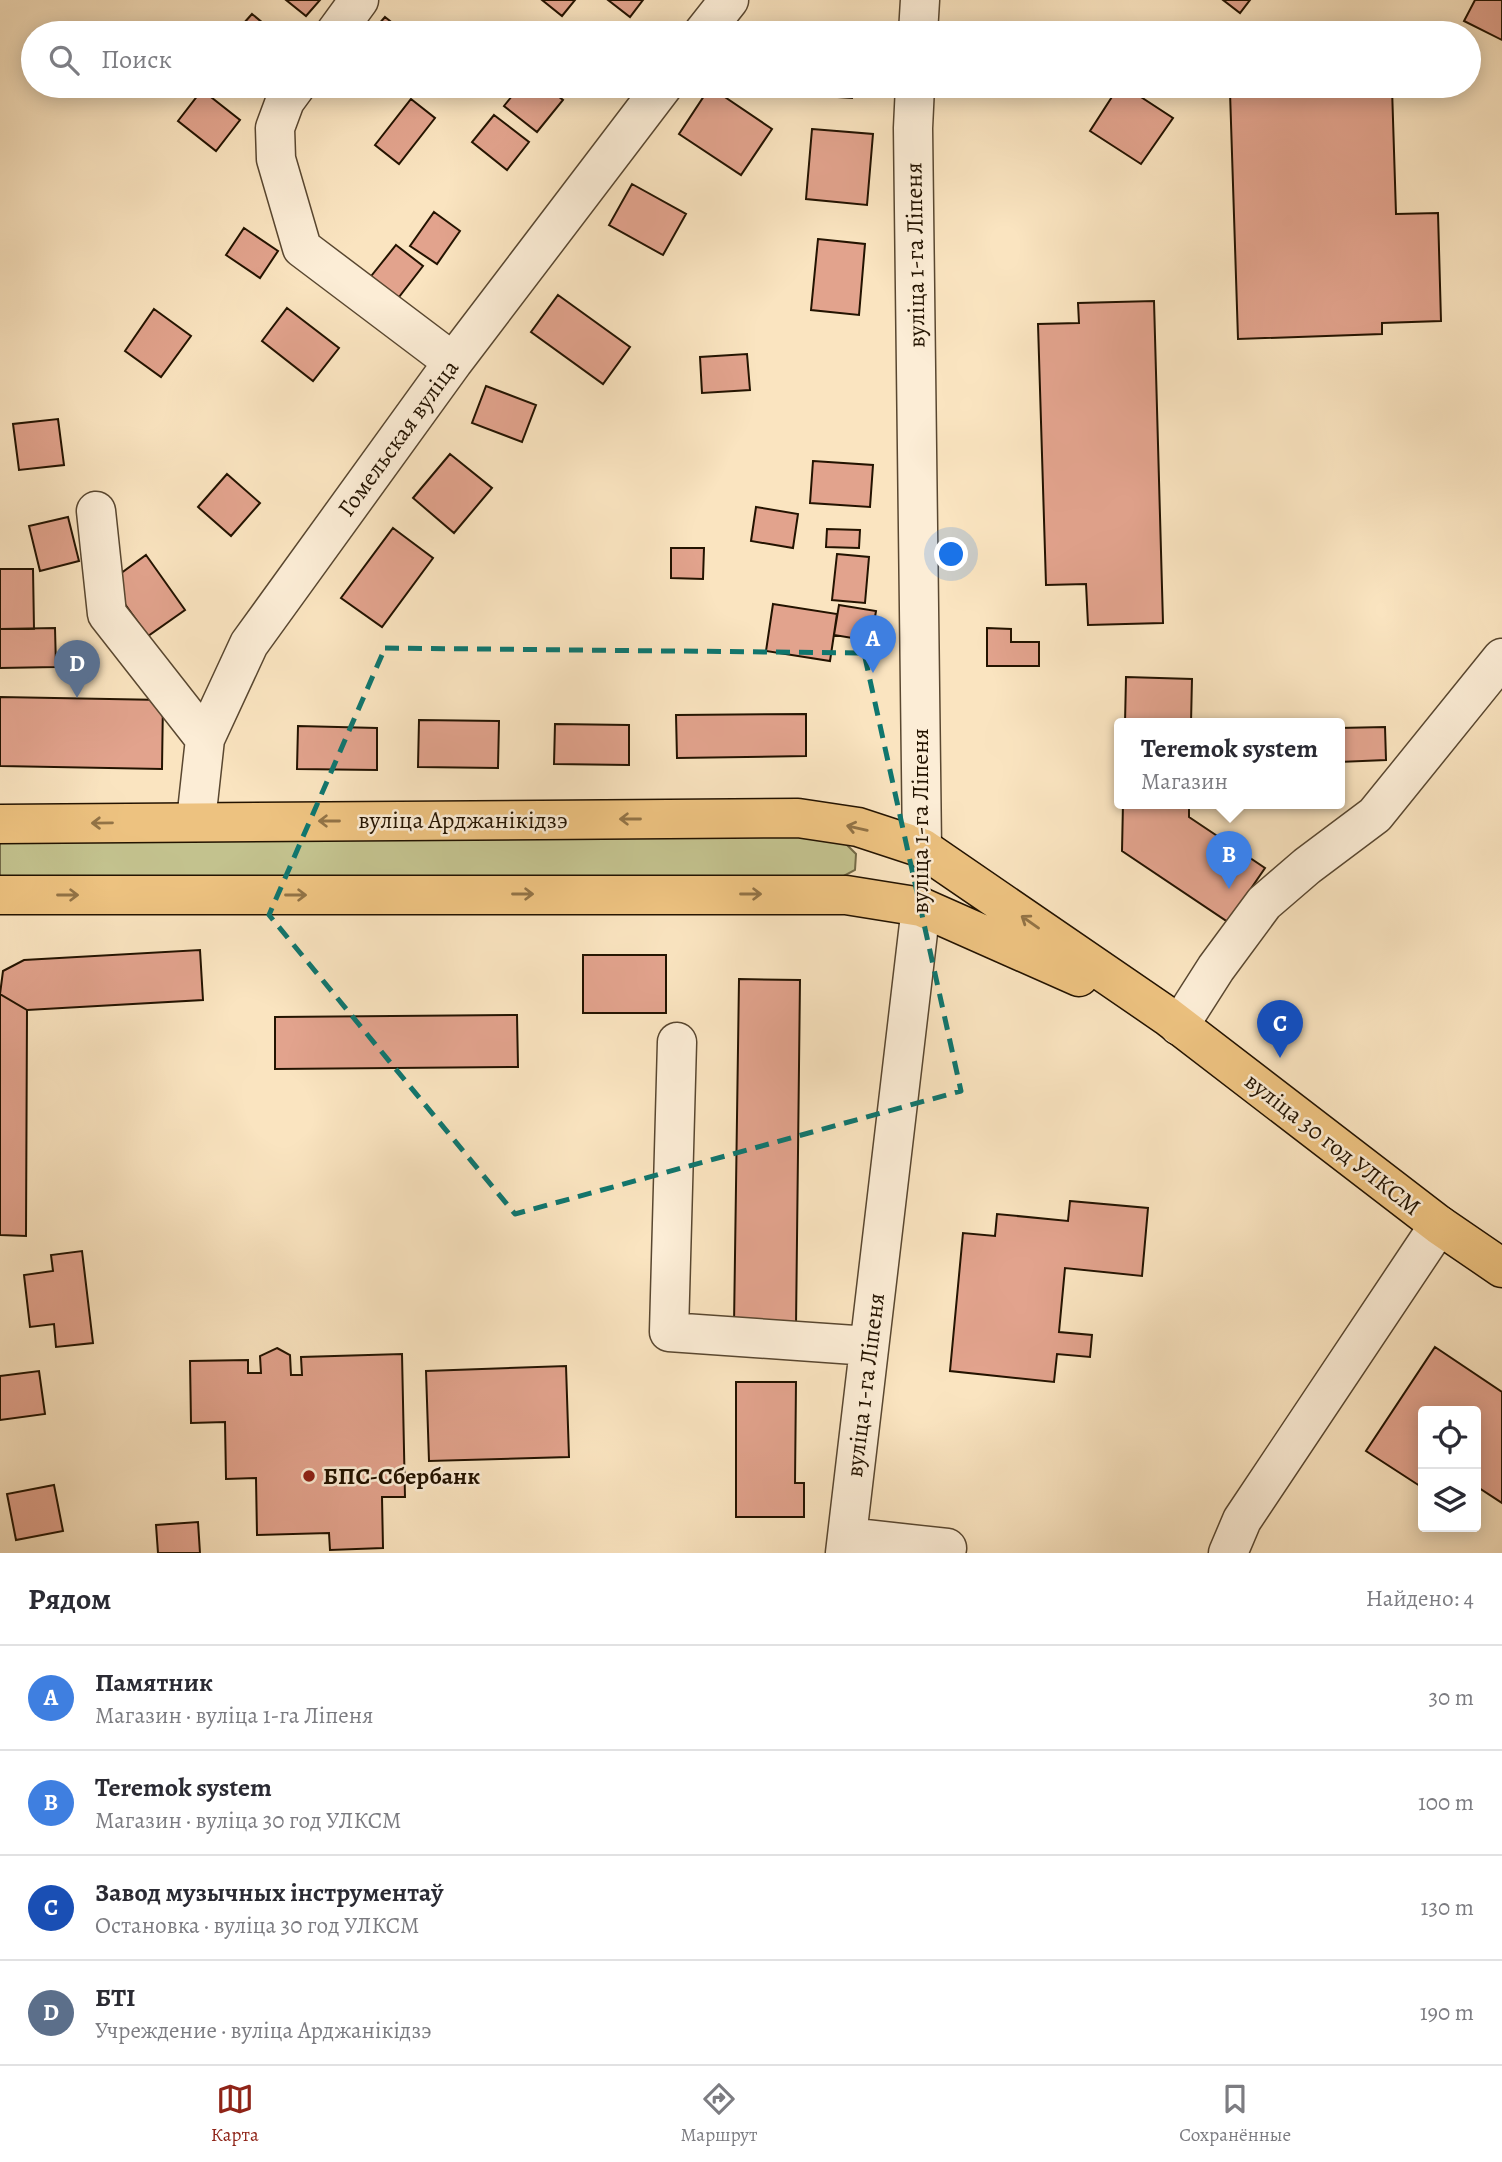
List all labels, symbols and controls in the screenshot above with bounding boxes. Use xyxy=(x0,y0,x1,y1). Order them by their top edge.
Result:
search box xyxy=(21,21,1481,98)
icon: search xyxy=(45,41,83,79)
text: Поиск xyxy=(101,42,172,77)
street label: вуліца 1-га Ліпеня xyxy=(897,162,933,348)
street label: Гомельская вуліца xyxy=(330,353,466,523)
your location xyxy=(934,537,968,571)
pin: A xyxy=(850,615,896,673)
pin: D xyxy=(54,640,100,698)
popup xyxy=(1114,718,1345,809)
street label: вуліца 1-га Ліпеня xyxy=(904,728,936,914)
text: Teremok system xyxy=(1141,731,1318,766)
text: Магазин xyxy=(1141,766,1228,797)
street label: вуліца Арджанікідзэ xyxy=(358,804,568,836)
one-way arrow xyxy=(619,812,642,826)
one-way arrow xyxy=(318,814,341,828)
one-way arrow xyxy=(90,816,113,829)
one-way arrow xyxy=(846,821,869,834)
pin: B xyxy=(1206,831,1252,889)
one-way arrow xyxy=(511,887,534,901)
one-way arrow xyxy=(739,887,762,901)
one-way arrow xyxy=(56,888,79,902)
one-way arrow xyxy=(284,888,307,901)
one-way arrow xyxy=(1021,915,1040,929)
pin: C xyxy=(1257,1000,1303,1058)
street label: вуліца 30 год УЛКСМ xyxy=(1238,1065,1428,1223)
street label: вуліца 1-га Ліпеня xyxy=(838,1291,892,1479)
map controls xyxy=(1418,1406,1481,1532)
button: locate xyxy=(1418,1406,1481,1469)
place label: БПС-Сбербанк xyxy=(323,1460,480,1492)
marker: БПС-Сбербанк xyxy=(301,1468,317,1484)
button: layers xyxy=(1418,1469,1481,1532)
text: Рядом xyxy=(28,1579,111,1619)
text: Найдено: 4 xyxy=(1366,1583,1474,1614)
text: Памятник xyxy=(95,1665,213,1700)
text: A xyxy=(44,1682,58,1713)
text: 30 m xyxy=(1428,1682,1474,1713)
text: Магазин · вуліца 1-га Ліпеня xyxy=(95,1700,373,1731)
text: Teremok system xyxy=(95,1770,272,1805)
text: B xyxy=(44,1787,58,1818)
text: 100 m xyxy=(1418,1787,1474,1818)
text: Магазин · вуліца 30 год УЛКСМ xyxy=(95,1805,402,1836)
text: Завод музычных інструментаў xyxy=(95,1875,444,1910)
text: C xyxy=(44,1892,58,1923)
text: 130 m xyxy=(1421,1892,1474,1923)
text: Остановка · вуліца 30 год УЛКСМ xyxy=(95,1910,420,1941)
text: БТІ xyxy=(95,1980,136,2015)
text: D xyxy=(43,1997,59,2028)
text: 190 m xyxy=(1420,1997,1474,2028)
text: Учреждение · вуліца Арджанікідзэ xyxy=(95,2015,432,2046)
tab: Карта xyxy=(211,2080,259,2148)
tab: Маршрут xyxy=(680,2080,757,2148)
tab: Сохранённые xyxy=(1179,2080,1291,2148)

